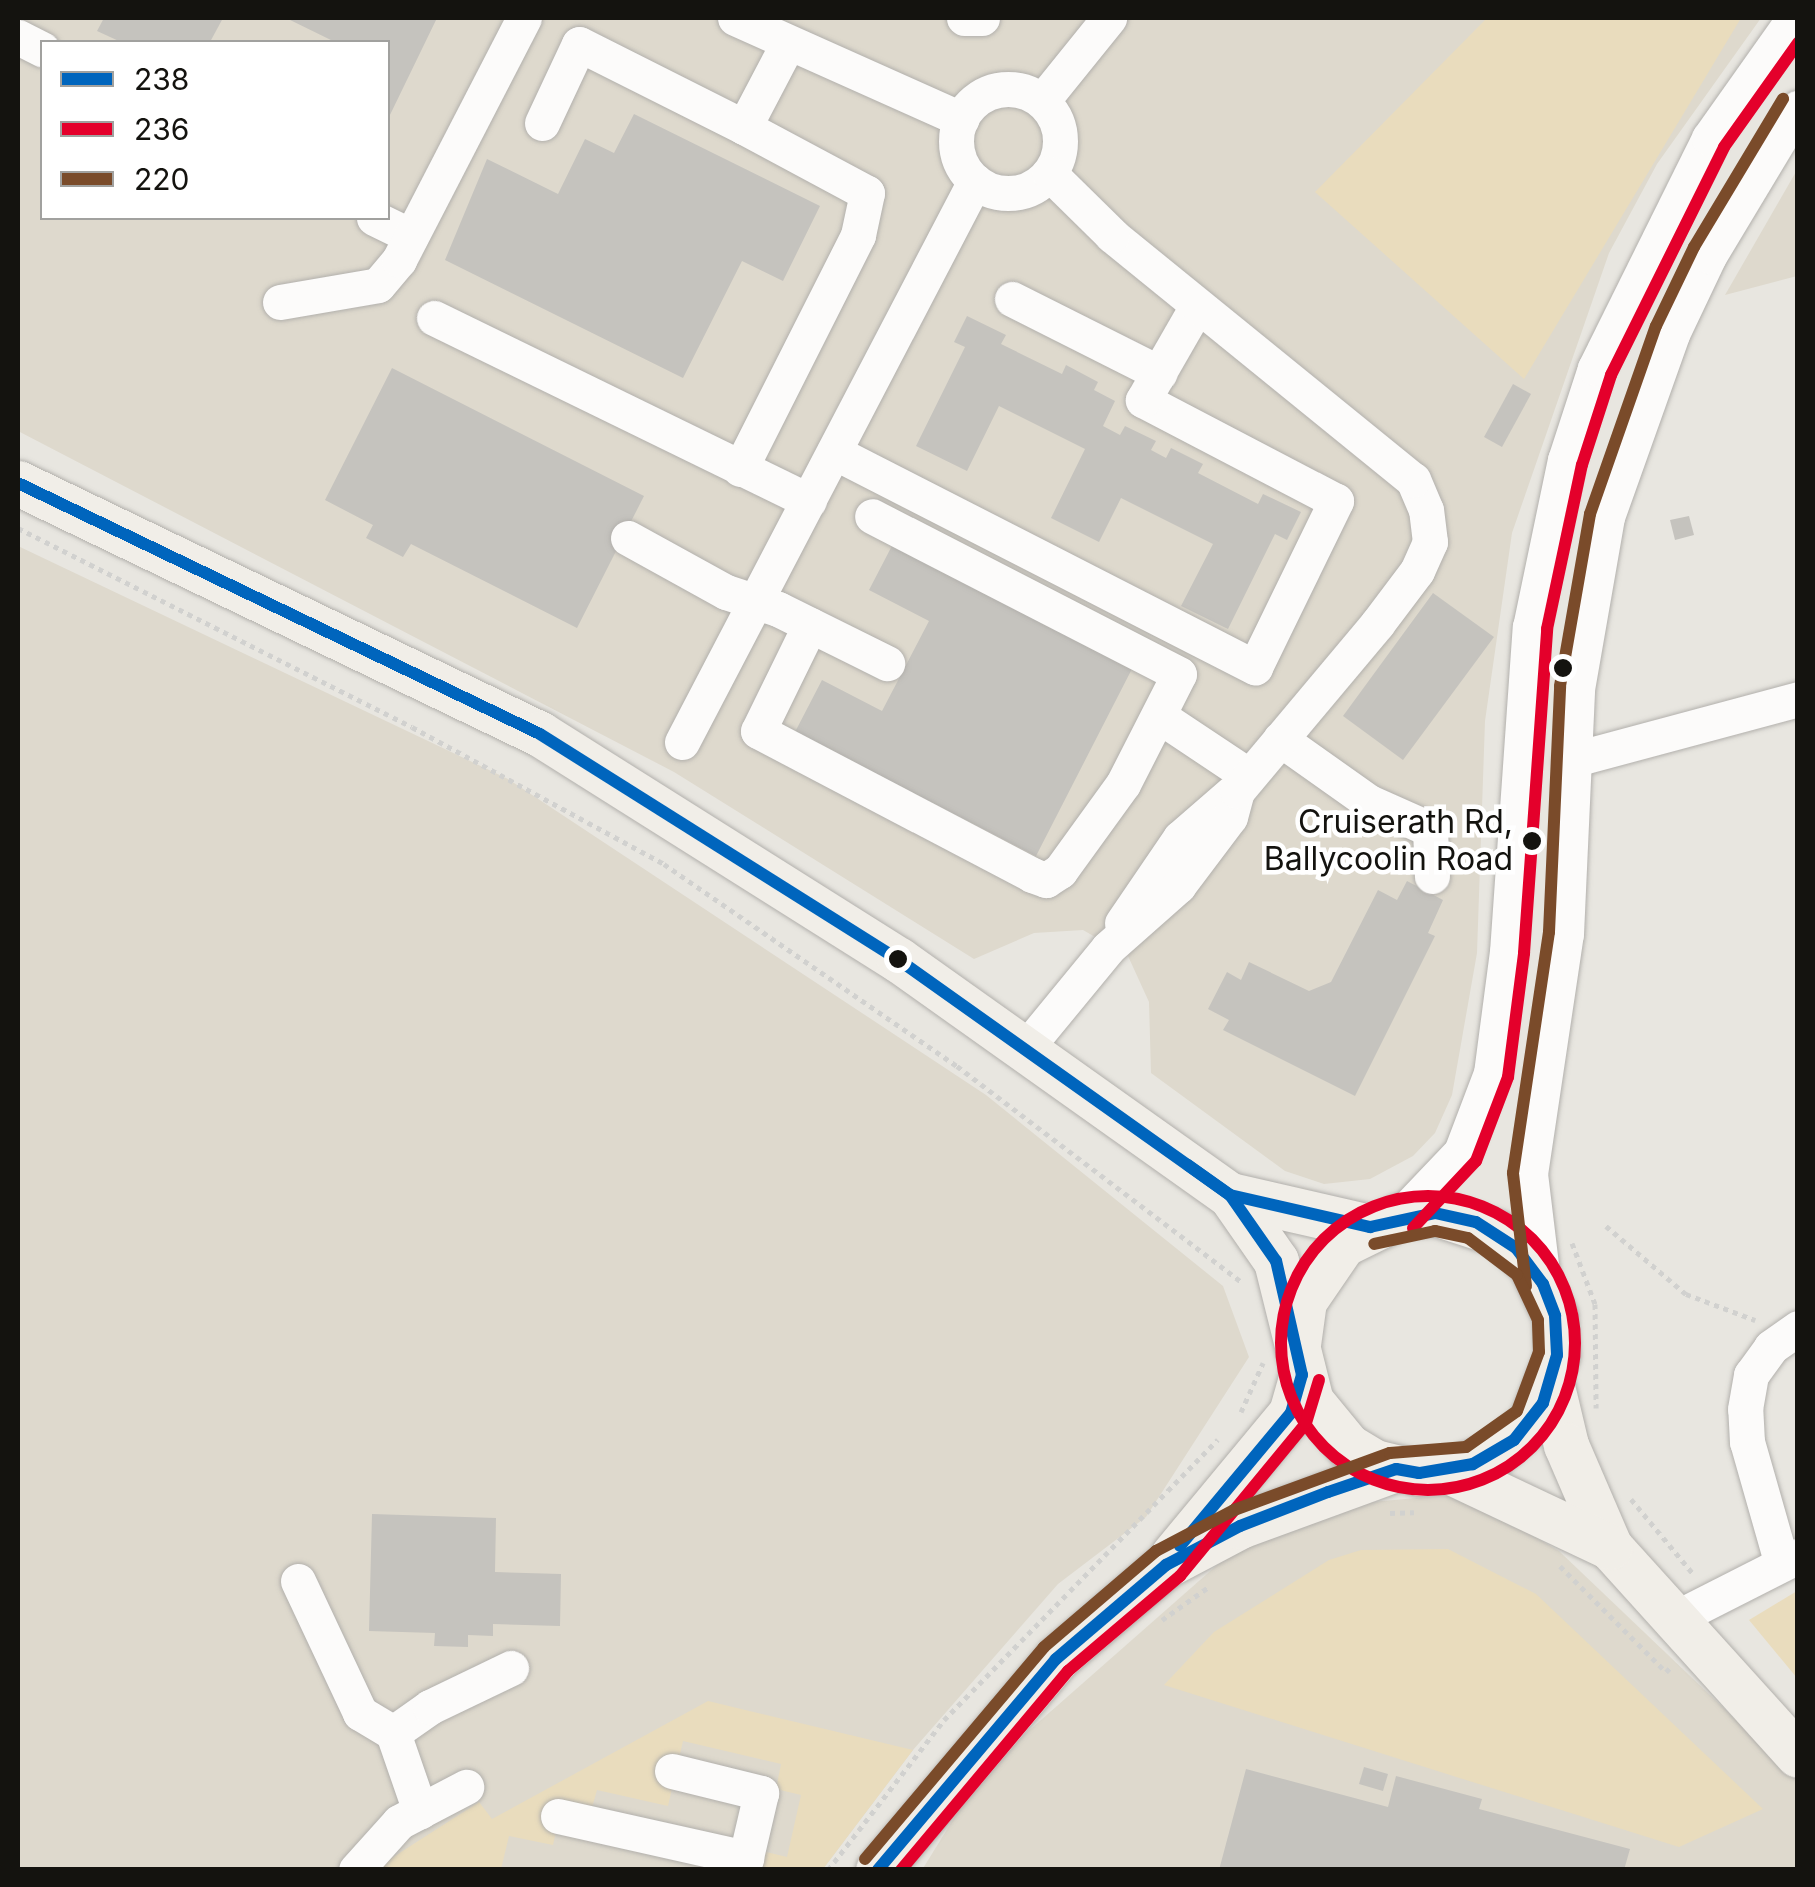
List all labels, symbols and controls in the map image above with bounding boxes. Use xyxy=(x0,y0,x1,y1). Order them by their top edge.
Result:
legend xyxy=(40,40,390,220)
text: 238 xyxy=(134,61,189,97)
text: 236 xyxy=(134,111,189,147)
text: 220 xyxy=(134,161,190,197)
unlabelled marker xyxy=(1553,658,1573,678)
place label: Cruiserath Rd, Ballycoolin Road xyxy=(1264,804,1513,879)
marker: Cruiserath Rd, Ballycoolin Road xyxy=(1522,831,1542,851)
unlabelled marker xyxy=(888,949,908,969)

